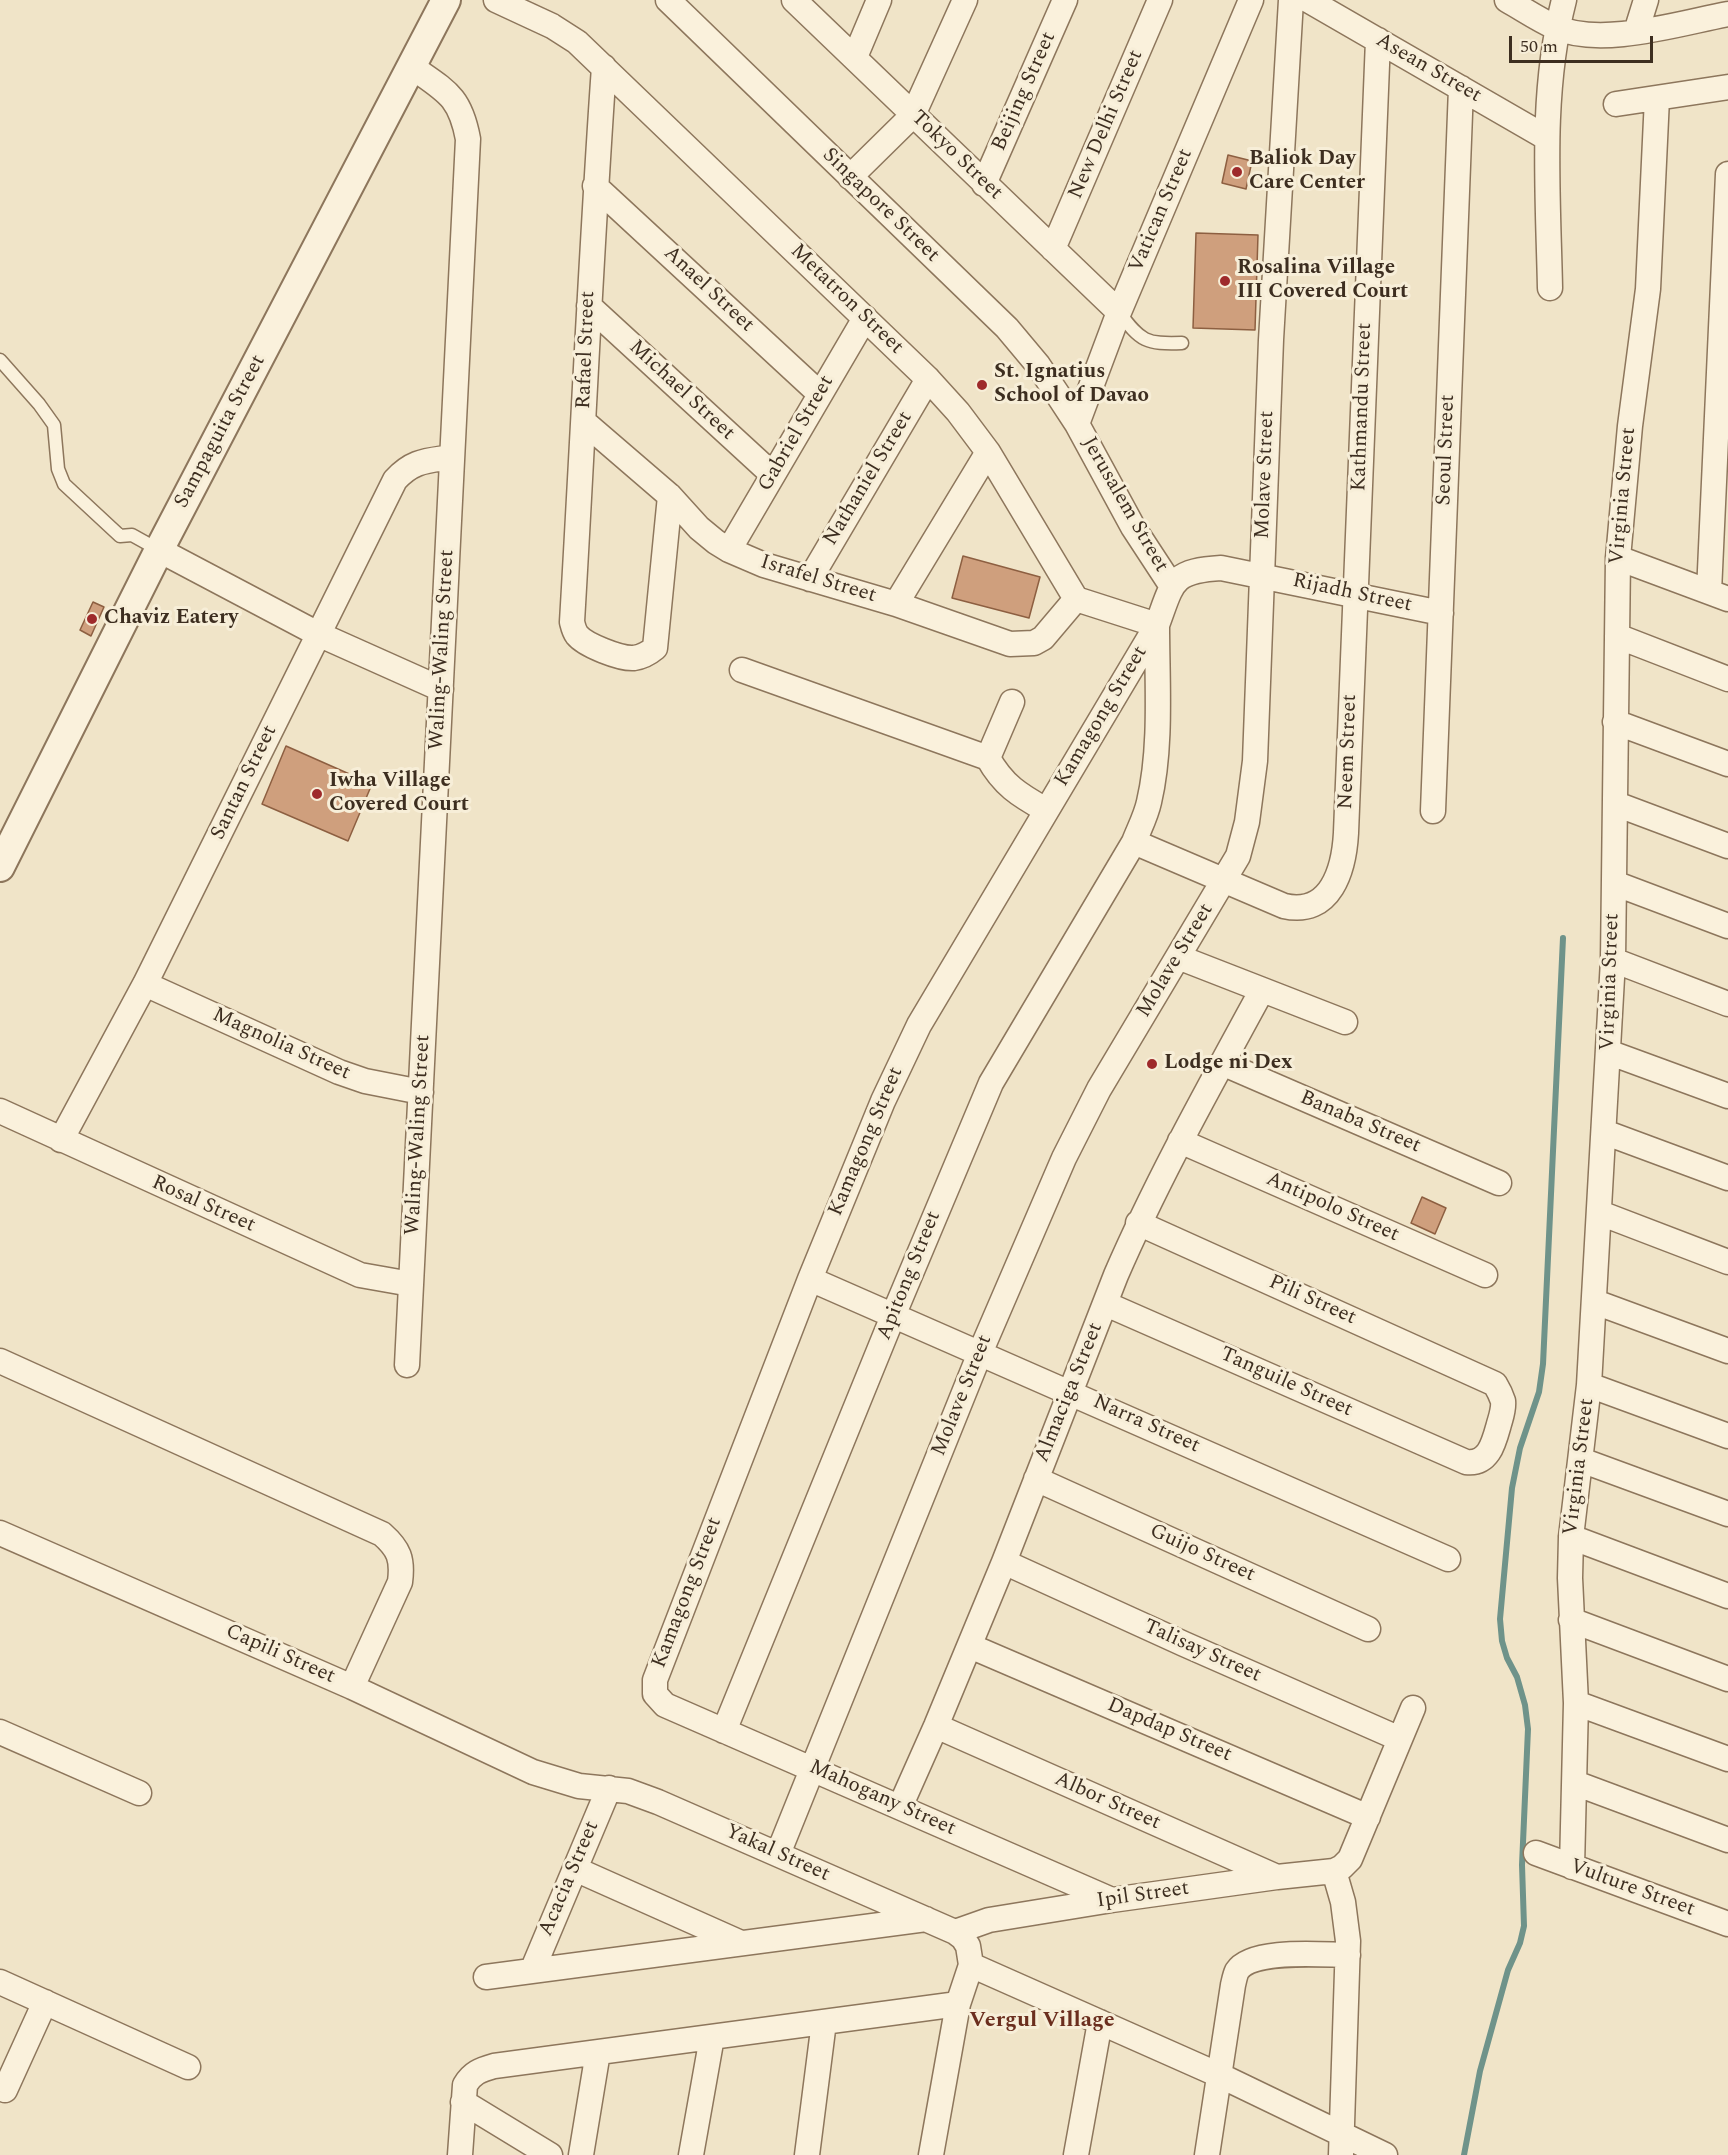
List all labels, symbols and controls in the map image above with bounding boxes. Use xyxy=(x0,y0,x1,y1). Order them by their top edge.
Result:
scale bar xyxy=(1512,24,1656,62)
street label: Beijing Street xyxy=(987,28,1063,156)
street label: Asean Street xyxy=(1371,29,1485,109)
text: 50 m xyxy=(1520,33,1558,60)
street label: New Delhi Street xyxy=(1064,47,1150,203)
street label: Tokyo Street xyxy=(905,106,1007,206)
street label: Singapore Street xyxy=(816,144,944,268)
street label: Vatican Street xyxy=(1125,145,1199,277)
place label: Baliok Day Care Center xyxy=(1249,147,1365,197)
marker: Baliok Day Care Center xyxy=(1230,165,1244,179)
street label: Metatron Street xyxy=(784,240,908,360)
street label: Anael Street xyxy=(657,242,759,338)
place label: Rosalina Village III Covered Court xyxy=(1237,256,1408,306)
marker: Rosalina Village III Covered Court xyxy=(1218,274,1232,288)
street label: Rafael Street xyxy=(572,290,602,410)
street label: Kathmandu Street xyxy=(1347,322,1379,492)
street label: Michael Street xyxy=(623,335,739,447)
street label: Sampaguita Street xyxy=(170,351,272,513)
place label: St. Ignatius School of Davao xyxy=(994,360,1149,410)
street label: Gabriel Street xyxy=(754,372,840,496)
marker: St. Ignatius School of Davao xyxy=(975,378,989,392)
street label: Seoul Street xyxy=(1432,394,1462,506)
street label: Nathaniel Street xyxy=(819,407,919,551)
street label: Molave Street xyxy=(1251,410,1281,540)
street label: Virginia Street xyxy=(1605,426,1643,566)
street label: Jerusalem Street xyxy=(1075,433,1173,577)
street label: Waling-Waling Street xyxy=(425,549,461,751)
street label: Israfel Street xyxy=(757,550,879,610)
street label: Rijadh Street xyxy=(1290,569,1414,619)
place label: Chaviz Eatery xyxy=(104,606,238,632)
marker: Chaviz Eatery xyxy=(85,612,99,626)
street label: Kamagong Street xyxy=(1050,642,1154,792)
street label: Neem Street xyxy=(1334,694,1364,810)
street label: Santan Street xyxy=(206,722,284,844)
place label: Iwha Village Covered Court xyxy=(329,769,469,819)
marker: Iwha Village Covered Court xyxy=(310,787,324,801)
street label: Molave Street xyxy=(1132,899,1220,1023)
street label: Virginia Street xyxy=(1596,913,1626,1051)
street label: Magnolia Street xyxy=(208,1003,354,1087)
street label: Waling-Waling Street xyxy=(401,1034,437,1236)
place label: Lodge ni Dex xyxy=(1164,1051,1292,1077)
marker: Lodge ni Dex xyxy=(1145,1057,1159,1071)
street label: Kamagong Street xyxy=(824,1064,910,1220)
street label: Banaba Street xyxy=(1296,1086,1424,1160)
street label: Antipolo Street xyxy=(1261,1167,1403,1249)
street label: Rosal Street xyxy=(147,1171,259,1239)
street label: Apitong Street xyxy=(873,1208,947,1344)
street label: Pili Street xyxy=(1264,1271,1360,1331)
street label: Almaciga Street xyxy=(1031,1319,1109,1467)
street label: Molave Street xyxy=(927,1332,999,1460)
street label: Tanguile Street xyxy=(1216,1343,1356,1423)
street label: Narra Street xyxy=(1089,1390,1203,1460)
street label: Virginia Street xyxy=(1559,1397,1601,1537)
street label: Kamagong Street xyxy=(648,1514,728,1672)
street label: Guijo Street xyxy=(1145,1520,1259,1588)
street label: Talisay Street xyxy=(1139,1615,1265,1689)
street label: Capili Street xyxy=(221,1620,339,1690)
street label: Dapdap Street xyxy=(1103,1693,1235,1769)
street label: Mahogany Street xyxy=(805,1755,959,1843)
street label: Albor Street xyxy=(1050,1767,1164,1837)
street label: Acacia Street xyxy=(534,1818,606,1940)
street label: Yakal Street xyxy=(721,1820,833,1888)
street label: Vulture Street xyxy=(1566,1855,1698,1923)
street label: Ipil Street xyxy=(1095,1877,1191,1915)
district label: Vergul Village xyxy=(969,2009,1115,2035)

